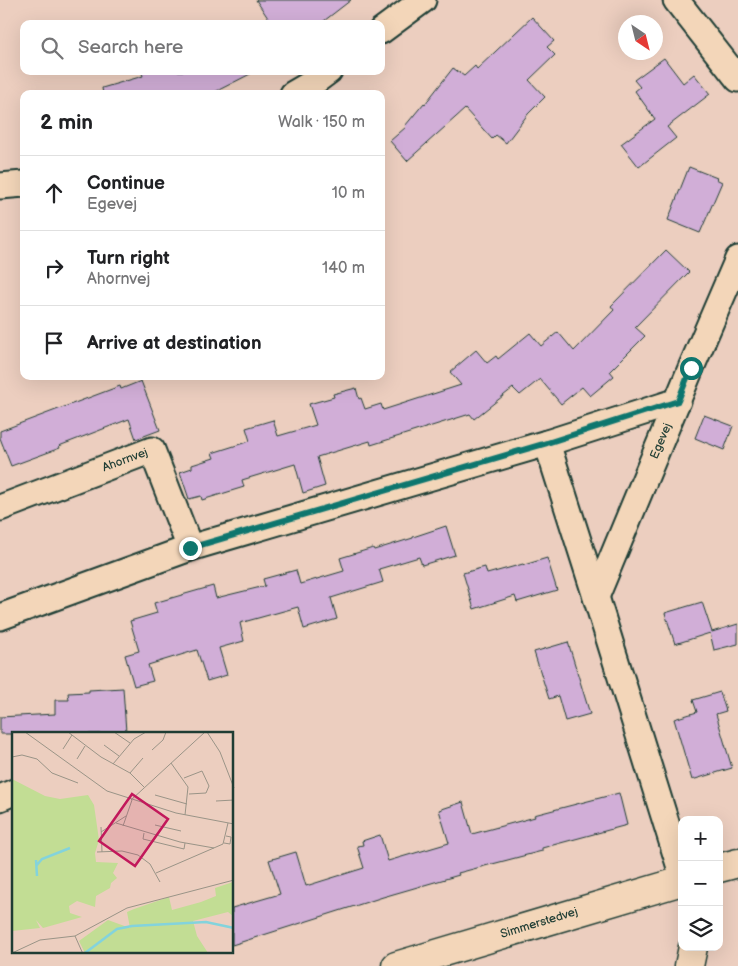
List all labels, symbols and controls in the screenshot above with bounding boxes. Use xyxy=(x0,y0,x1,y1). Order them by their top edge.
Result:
north arrow xyxy=(618,15,663,60)
search box xyxy=(20,20,385,75)
icon: search xyxy=(38,34,66,62)
text: Search here xyxy=(78,36,183,59)
text: 2 min xyxy=(40,110,93,135)
text: Walk · 150 m xyxy=(278,113,365,132)
text: Continue xyxy=(87,172,165,195)
icon: ahead xyxy=(40,179,68,207)
text: 10 m xyxy=(332,184,365,203)
text: Egevej xyxy=(87,195,137,214)
text: Turn right xyxy=(87,247,170,270)
icon: right xyxy=(40,254,68,282)
text: 140 m xyxy=(322,259,365,278)
text: Ahornvej xyxy=(87,270,150,289)
icon: arrive xyxy=(40,329,68,357)
text: Arrive at destination xyxy=(87,332,262,355)
route start xyxy=(680,357,703,380)
street label: Egevej xyxy=(647,421,675,461)
street label: Ahornvej xyxy=(100,445,150,475)
route end xyxy=(179,537,202,560)
inset map xyxy=(12,732,234,954)
map controls xyxy=(678,816,723,951)
button: + xyxy=(678,816,723,861)
button: − xyxy=(678,861,723,906)
street label: Simmerstedvej xyxy=(498,904,580,942)
button: layers xyxy=(678,906,723,951)

